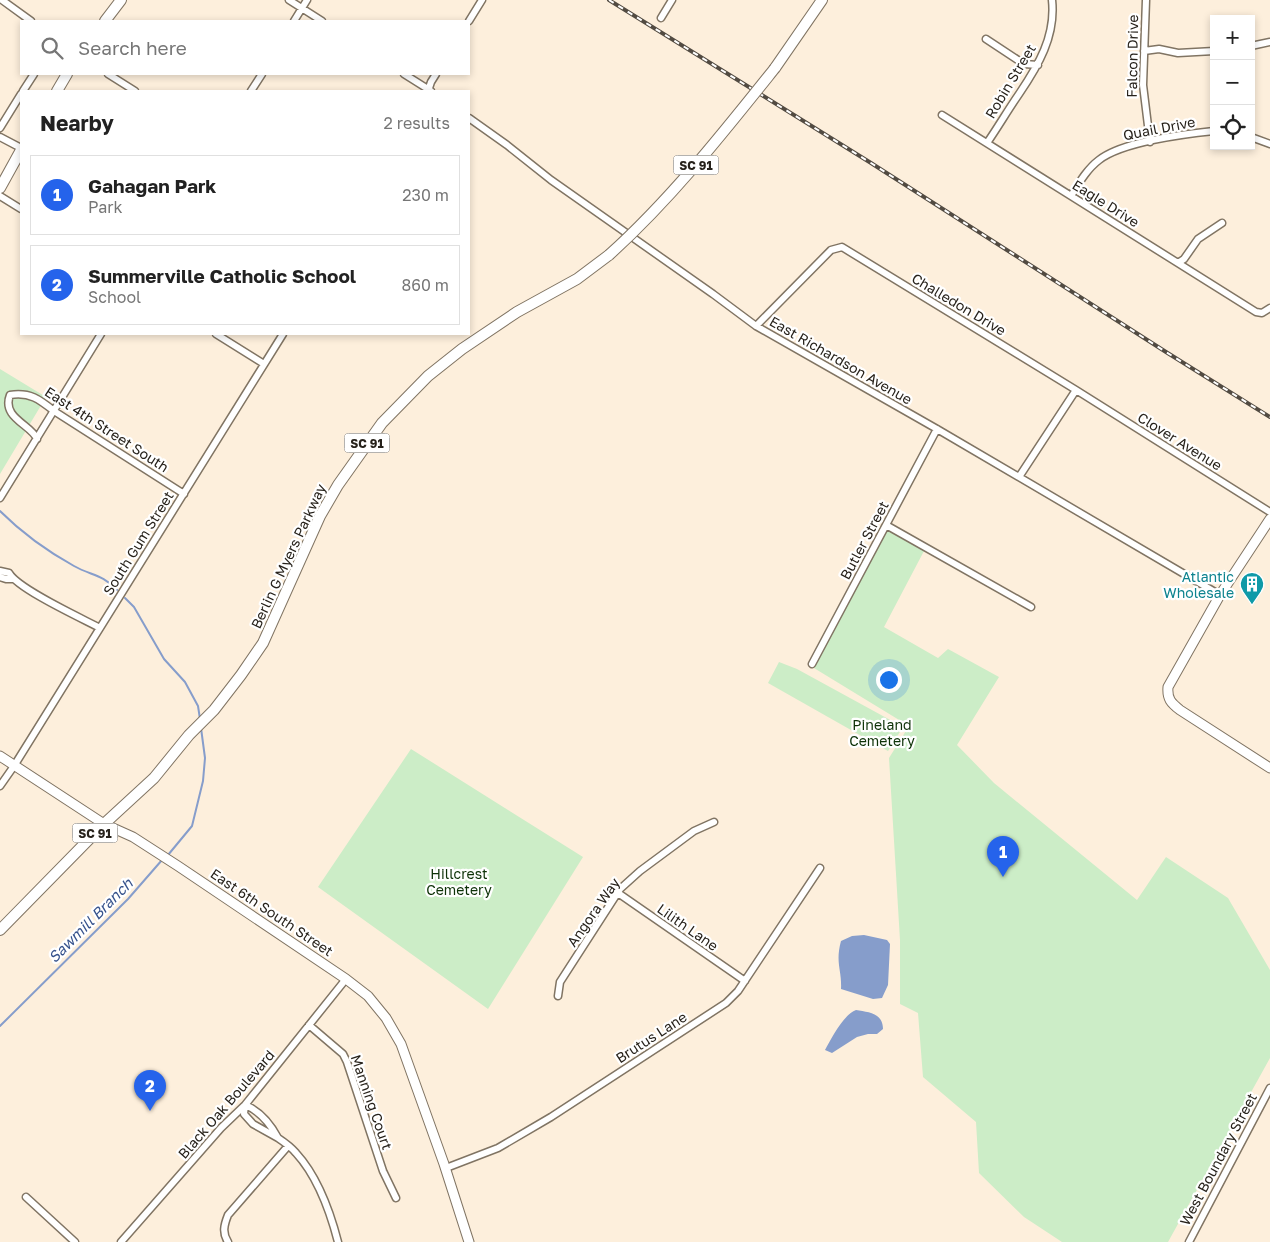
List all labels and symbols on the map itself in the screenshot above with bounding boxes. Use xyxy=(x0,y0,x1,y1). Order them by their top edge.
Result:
street label: Falcon Drive xyxy=(1123,14,1141,98)
street label: Robin Street xyxy=(981,41,1039,121)
street label: Quail Drive xyxy=(1121,113,1197,143)
road number: SC 91 xyxy=(674,156,718,174)
street label: Eagle Drive xyxy=(1069,176,1143,230)
street label: Challedon Drive xyxy=(909,269,1009,339)
street label: East Richardson Avenue xyxy=(767,312,915,408)
street label: East 4th Street South xyxy=(42,383,172,475)
street label: Clover Avenue xyxy=(1135,408,1225,474)
road number: SC 91 xyxy=(344,433,390,452)
street label: Berlin G Myers Parkway xyxy=(247,481,329,631)
street label: South Gum Street xyxy=(99,488,177,598)
street label: Butler Street xyxy=(836,498,892,582)
place label: Atlantic Wholesale xyxy=(1163,568,1234,601)
building icon: Atlantic Wholesale xyxy=(1239,571,1265,605)
your location xyxy=(876,667,902,693)
park label: Pineland Cemetery xyxy=(849,716,915,749)
road number: SC 91 xyxy=(72,824,118,842)
pin: 1 xyxy=(987,836,1019,877)
street label: East 6th South Street xyxy=(208,865,336,959)
park label: Hillcrest Cemetery xyxy=(426,865,492,898)
water label: Sawmill Branch xyxy=(44,874,136,966)
street label: Angora Way xyxy=(563,874,623,950)
street label: Lilith Lane xyxy=(654,900,722,954)
street label: Brutus Lane xyxy=(612,1008,690,1066)
street label: Black Oak Boulevard xyxy=(174,1046,278,1162)
street label: Manning Court xyxy=(348,1052,396,1152)
pin: 2 xyxy=(134,1070,166,1111)
street label: West Boundary Street xyxy=(1176,1090,1260,1228)

